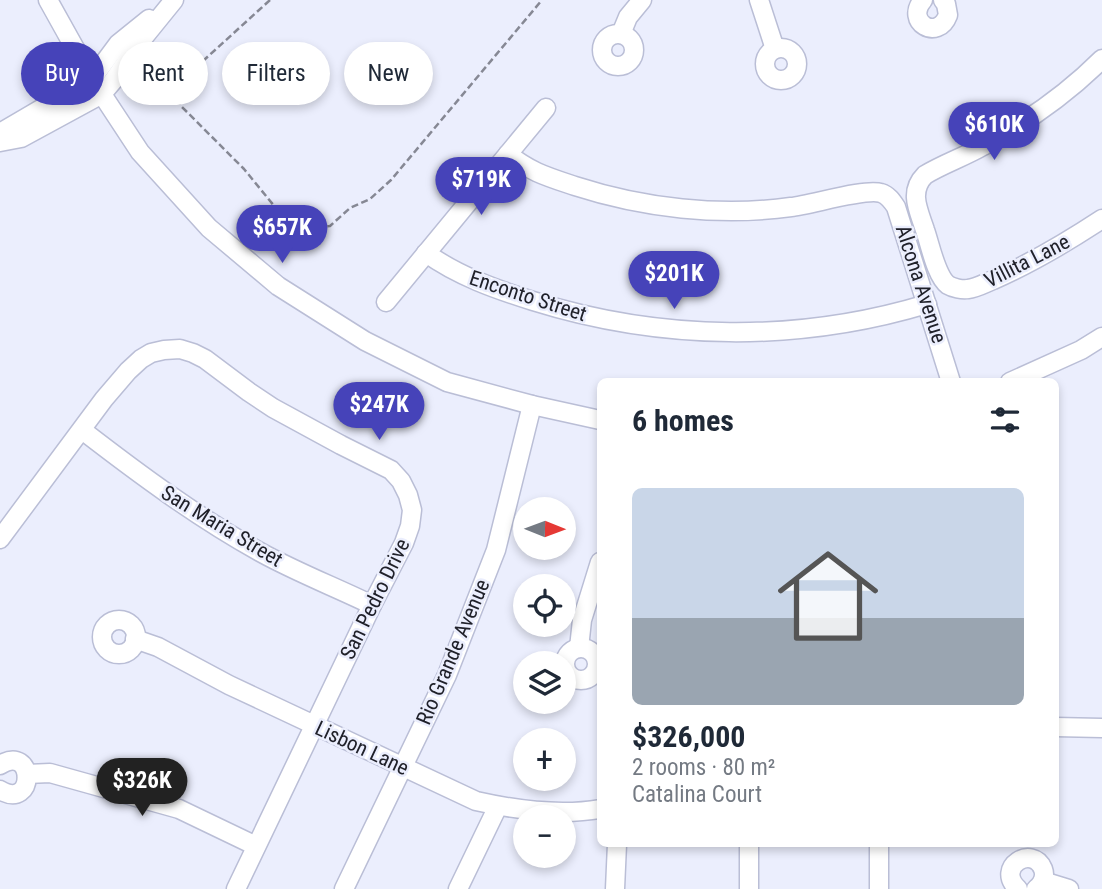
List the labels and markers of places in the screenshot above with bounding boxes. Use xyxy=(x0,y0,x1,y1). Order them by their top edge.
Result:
pin: $610K xyxy=(945,102,1043,162)
pin: $719K xyxy=(432,158,530,217)
pin: $657K xyxy=(233,205,331,265)
pin: $201K xyxy=(625,252,723,311)
pin: $247K xyxy=(330,382,428,442)
pin: $326K xyxy=(93,758,191,818)

